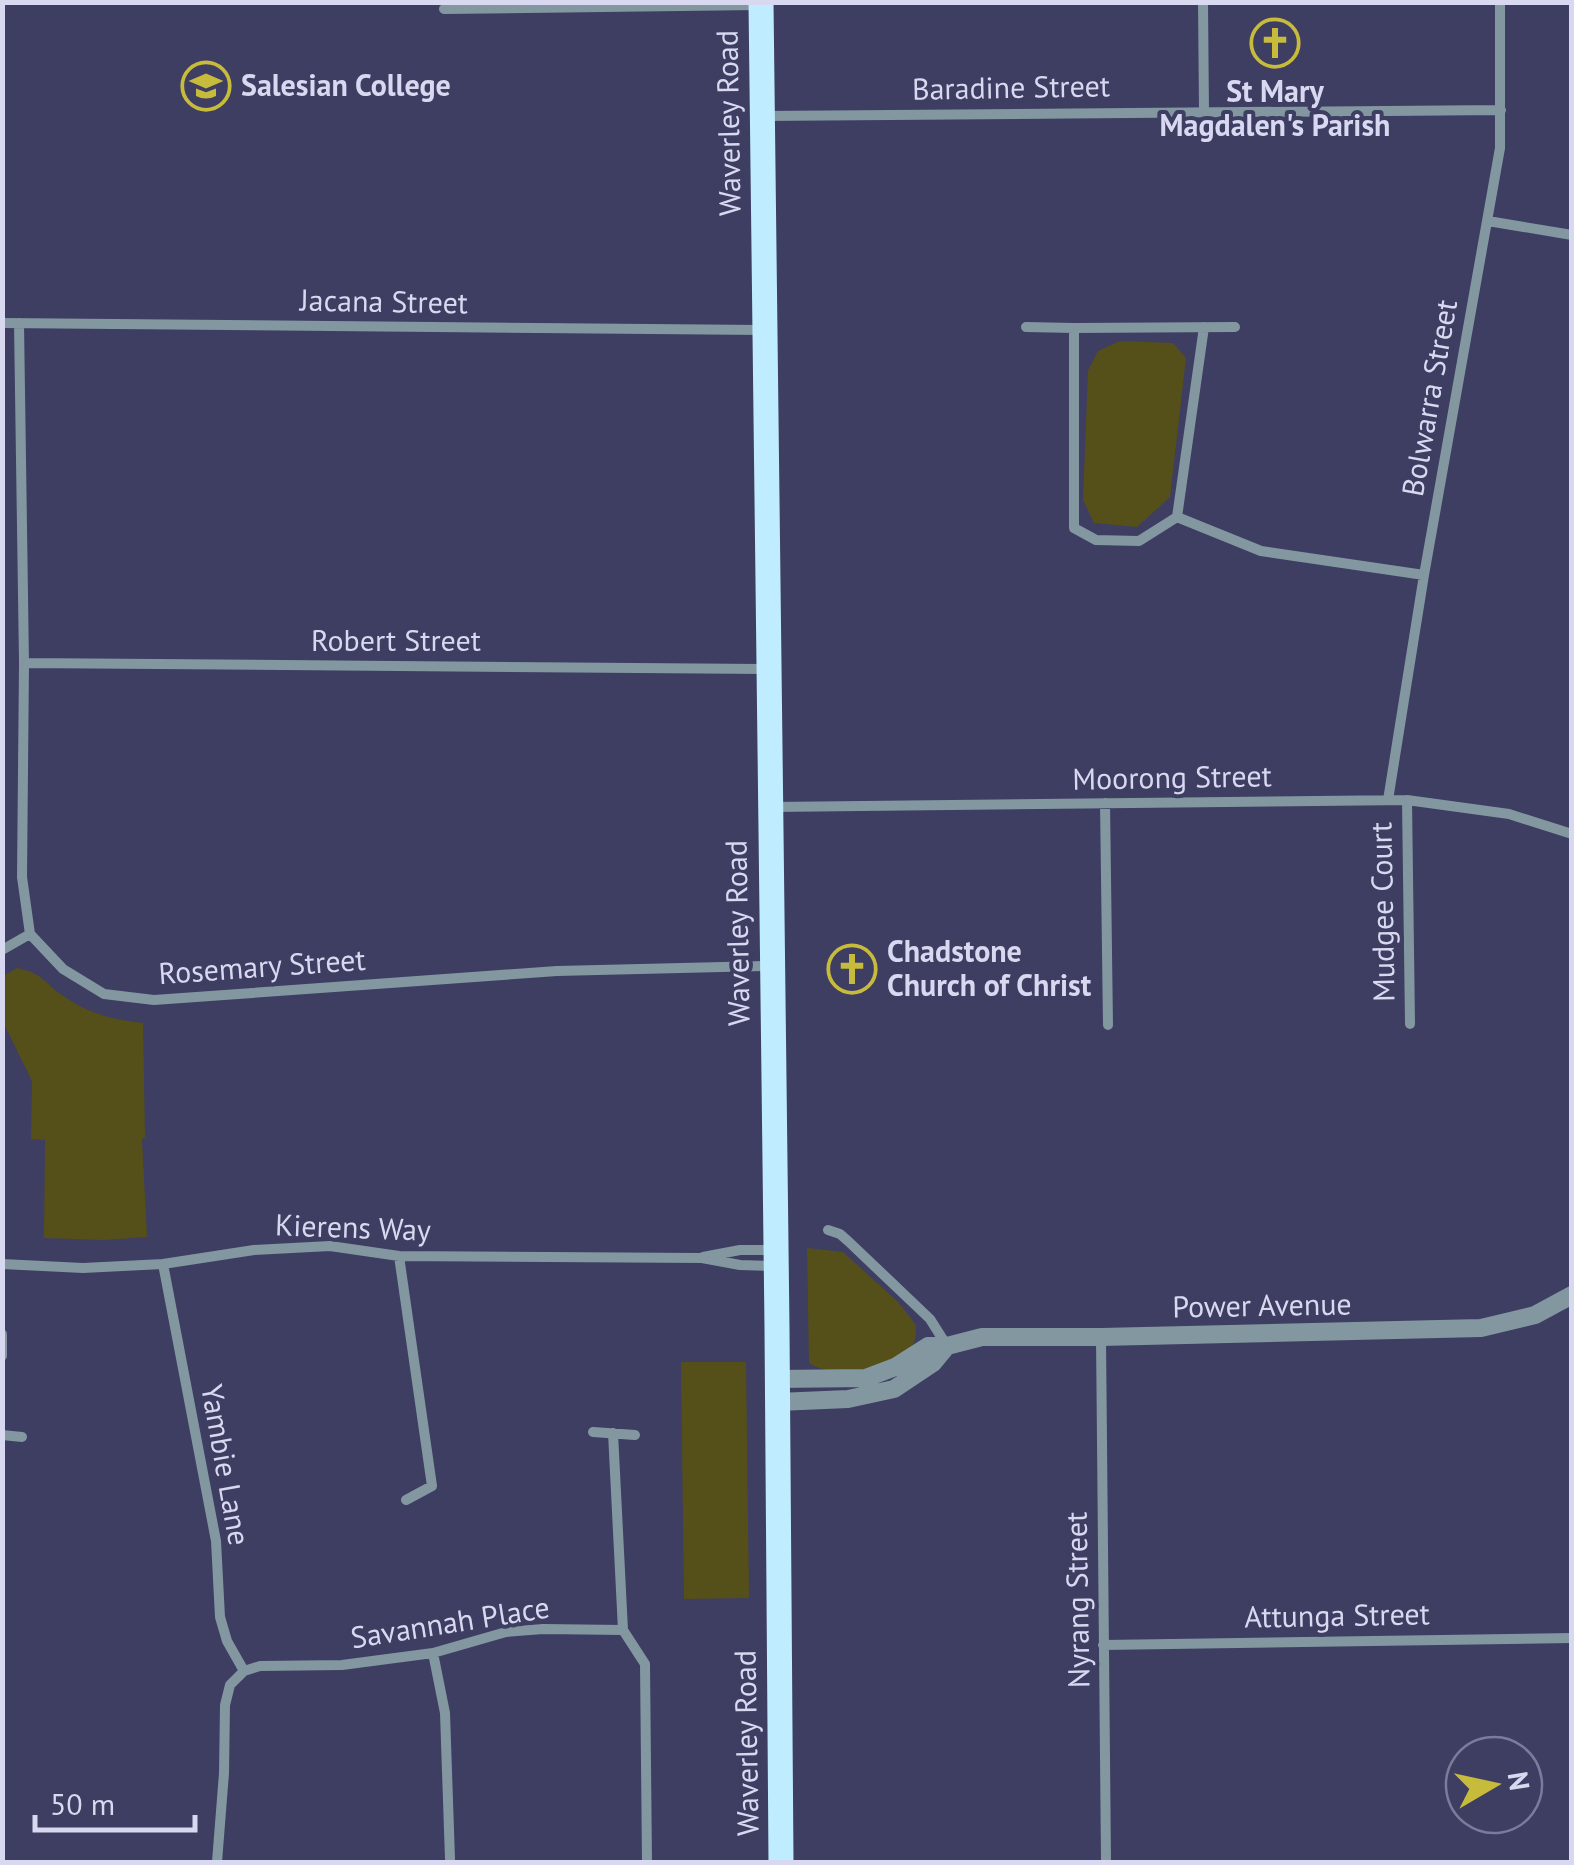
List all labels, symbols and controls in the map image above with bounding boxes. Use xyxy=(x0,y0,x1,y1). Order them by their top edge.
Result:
church icon: St Mary Magdalen's Parish xyxy=(1249,17,1301,69)
street label: Waverley Road xyxy=(706,30,749,216)
school or university icon: Salesian College xyxy=(180,60,232,112)
place label: Salesian College xyxy=(241,65,451,104)
street label: Baradine Street xyxy=(912,65,1110,108)
place label: St Mary Magdalen's Parish xyxy=(1160,71,1390,144)
street label: Jacana Street xyxy=(298,280,468,321)
street label: Bolwarra Street xyxy=(1392,296,1465,499)
street label: Robert Street xyxy=(311,620,481,659)
street label: Moorong Street xyxy=(1072,755,1272,798)
street label: Mudgee Court xyxy=(1360,822,1403,1002)
street label: Waverley Road xyxy=(715,840,758,1026)
place label: Chadstone Church of Christ xyxy=(887,931,1092,1004)
street label: Rosemary Street xyxy=(157,939,367,992)
church icon: Chadstone Church of Christ xyxy=(826,943,878,995)
street label: Kierens Way xyxy=(274,1204,432,1249)
street label: Power Avenue xyxy=(1172,1283,1352,1326)
street label: Yambie Lane xyxy=(193,1381,260,1548)
street label: Nyrang Street xyxy=(1055,1511,1098,1689)
street label: Savannah Place xyxy=(348,1587,552,1656)
street label: Attunga Street xyxy=(1244,1593,1430,1636)
street label: Waverley Road xyxy=(724,1650,767,1836)
north arrow xyxy=(1444,1735,1544,1835)
text: N xyxy=(1499,1769,1539,1793)
scale bar xyxy=(35,1770,195,1832)
text: 50 m xyxy=(50,1784,115,1823)

